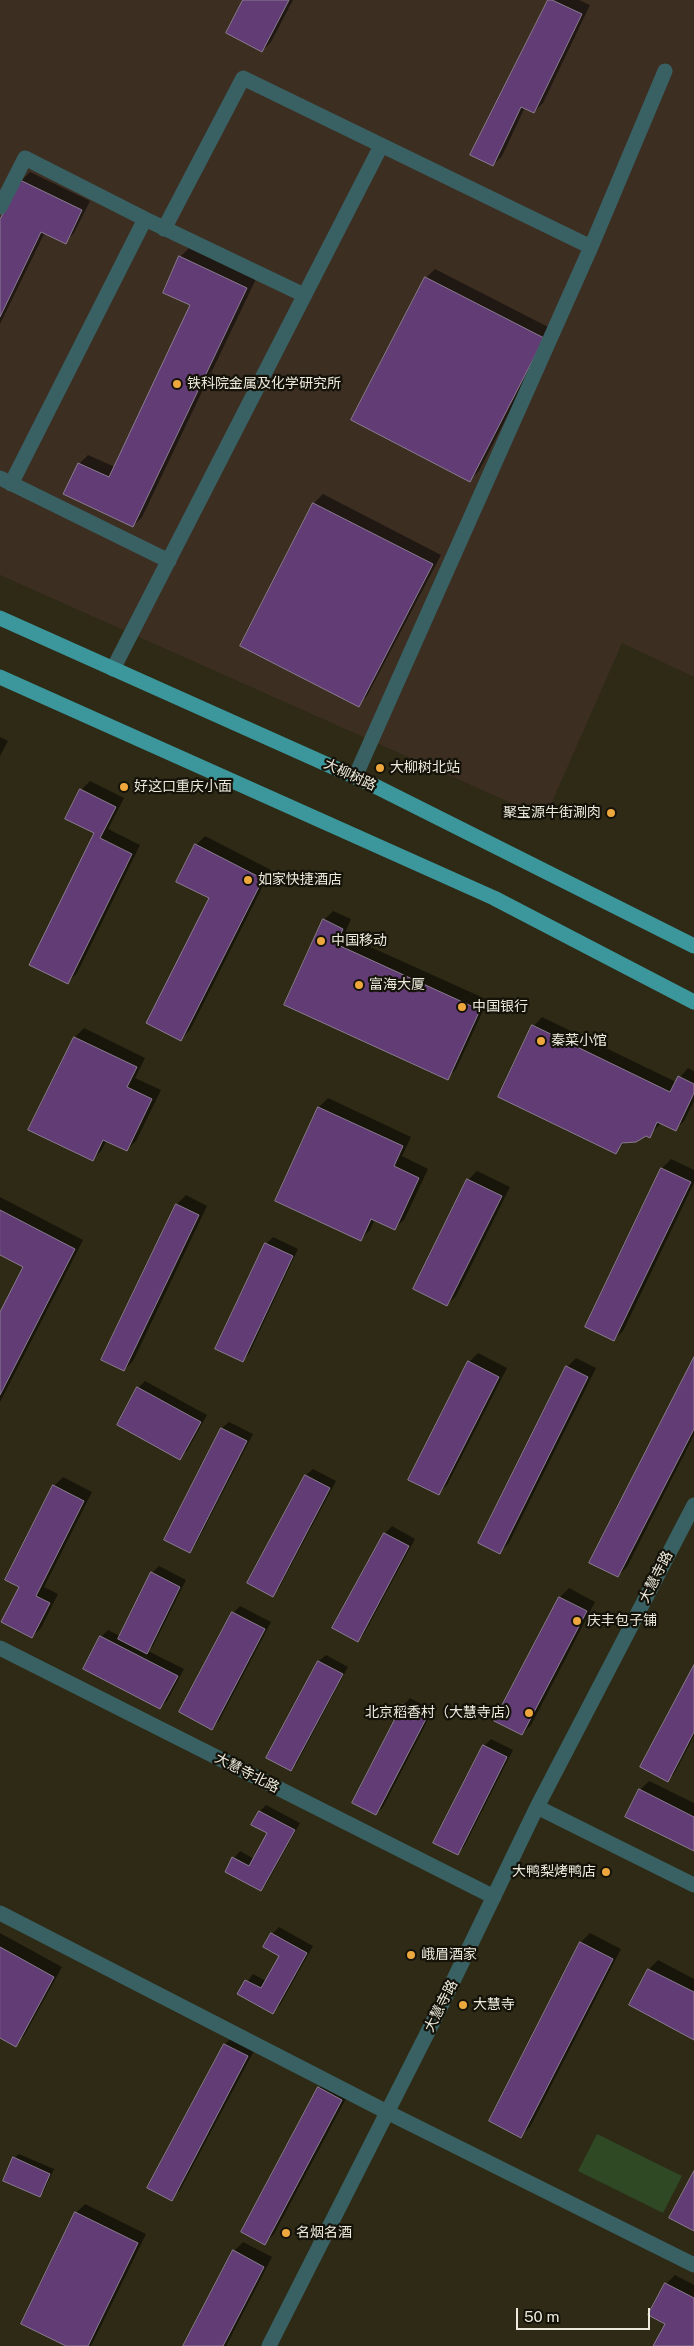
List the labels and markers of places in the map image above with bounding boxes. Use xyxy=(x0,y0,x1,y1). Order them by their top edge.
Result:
place label: 铁科院金属及化学研究所 xyxy=(187,376,341,392)
marker: 铁科院金属及化学研究所 xyxy=(171,378,183,390)
place label: 大柳树北站 xyxy=(390,760,460,776)
marker: 大柳树北站 xyxy=(374,762,386,774)
place label: 好这口重庆小面 xyxy=(134,779,232,795)
marker: 好这口重庆小面 xyxy=(118,781,130,793)
place label: 聚宝源牛街涮肉 xyxy=(503,805,601,821)
marker: 聚宝源牛街涮肉 xyxy=(605,807,617,819)
place label: 如家快捷酒店 xyxy=(258,872,342,888)
marker: 如家快捷酒店 xyxy=(242,874,254,886)
place label: 中国移动 xyxy=(331,933,387,949)
marker: 中国移动 xyxy=(315,935,327,947)
place label: 富海大厦 xyxy=(369,977,425,993)
marker: 富海大厦 xyxy=(353,979,365,991)
place label: 中国银行 xyxy=(472,999,528,1015)
marker: 中国银行 xyxy=(456,1001,468,1013)
place label: 秦菜小馆 xyxy=(551,1033,607,1049)
marker: 秦菜小馆 xyxy=(535,1035,547,1047)
place label: 庆丰包子铺 xyxy=(587,1613,657,1629)
marker: 庆丰包子铺 xyxy=(571,1615,583,1627)
place label: 北京稻香村（大慧寺店） xyxy=(365,1705,519,1721)
marker: 北京稻香村（大慧寺店） xyxy=(523,1707,535,1719)
place label: 大鸭梨烤鸭店 xyxy=(512,1864,596,1880)
marker: 大鸭梨烤鸭店 xyxy=(600,1866,612,1878)
place label: 峨眉酒家 xyxy=(421,1947,477,1963)
marker: 峨眉酒家 xyxy=(405,1949,417,1961)
place label: 大慧寺 xyxy=(473,1997,515,2013)
marker: 大慧寺 xyxy=(457,1999,469,2011)
place label: 名烟名酒 xyxy=(296,2225,352,2241)
marker: 名烟名酒 xyxy=(280,2227,292,2239)

